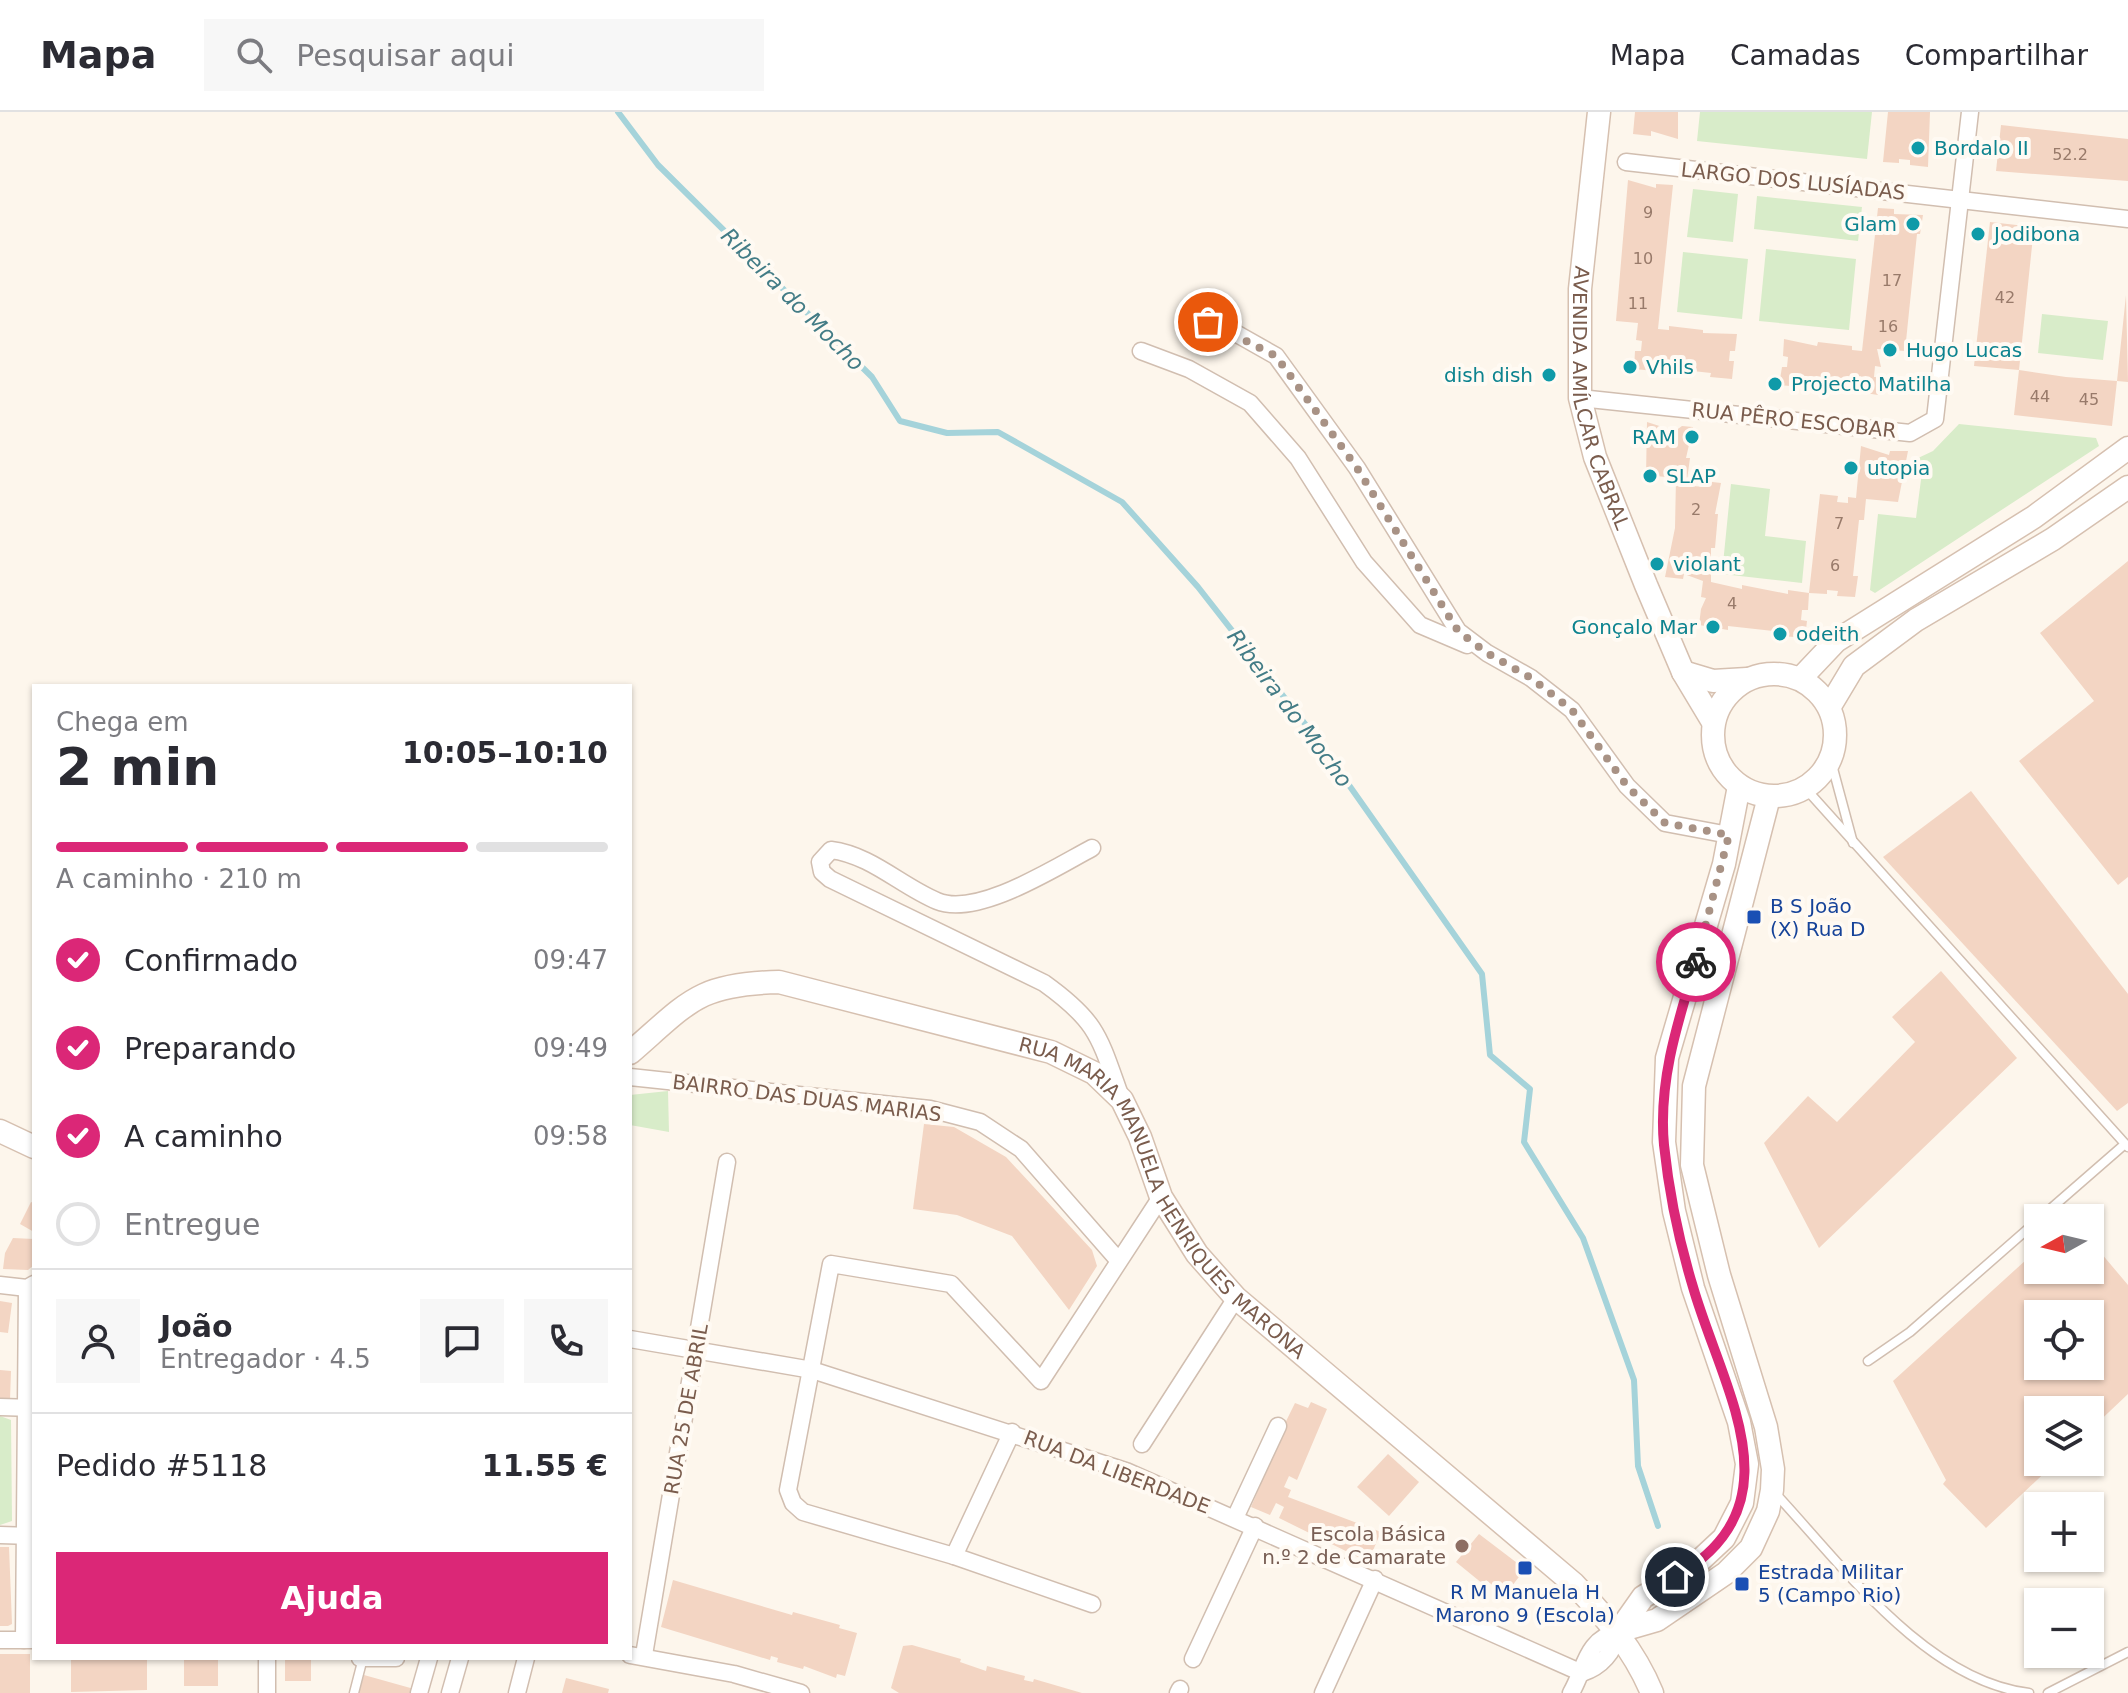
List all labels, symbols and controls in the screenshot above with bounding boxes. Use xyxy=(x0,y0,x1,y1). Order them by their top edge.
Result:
search box xyxy=(204,19,764,91)
text: Mapa xyxy=(40,33,156,77)
icon: search xyxy=(232,33,276,77)
text: Pesquisar aqui xyxy=(296,38,514,73)
text: Mapa xyxy=(1610,39,1686,72)
text: Camadas xyxy=(1730,39,1861,72)
text: Compartilhar xyxy=(1905,39,2088,72)
place label: Bordalo II xyxy=(1934,136,2029,160)
marker: Bordalo II xyxy=(1909,139,1927,157)
house number: 52.2 xyxy=(2052,145,2088,164)
street label: LARGO DOS LUSÍADAS xyxy=(1680,157,1906,205)
house number: 9 xyxy=(1643,203,1653,222)
place label: Glam xyxy=(1844,212,1897,236)
marker: Glam xyxy=(1904,215,1922,233)
place label: Jodibona xyxy=(1992,222,2080,246)
water label: Ribeira do Mocho xyxy=(716,223,869,376)
marker: Jodibona xyxy=(1969,225,1987,243)
house number: 10 xyxy=(1633,249,1653,268)
street label: AVENIDA AMÍLCAR CABRAL xyxy=(1568,265,1635,534)
house number: 17 xyxy=(1882,271,1902,290)
pin xyxy=(1174,288,1242,356)
house number: 42 xyxy=(1995,288,2015,307)
house number: 11 xyxy=(1628,294,1648,313)
icon: bag xyxy=(1186,300,1230,344)
house number: 16 xyxy=(1878,317,1898,336)
place label: Hugo Lucas xyxy=(1906,338,2022,362)
marker: Hugo Lucas xyxy=(1881,341,1899,359)
place label: Vhils xyxy=(1646,355,1694,379)
marker: Vhils xyxy=(1621,358,1639,376)
place label: dish dish xyxy=(1444,363,1533,387)
marker: dish dish xyxy=(1540,366,1558,384)
place label: Projecto Matilha xyxy=(1791,372,1951,396)
marker: Projecto Matilha xyxy=(1766,375,1784,393)
house number: 44 xyxy=(2030,387,2050,406)
house number: 45 xyxy=(2079,390,2099,409)
street label: RUA PÊRO ESCOBAR xyxy=(1691,397,1898,443)
place label: RAM xyxy=(1632,425,1676,449)
marker: RAM xyxy=(1683,428,1701,446)
place label: utopia xyxy=(1867,456,1930,480)
marker: utopia xyxy=(1842,459,1860,477)
place label: SLAP xyxy=(1666,464,1716,488)
marker: SLAP xyxy=(1641,467,1659,485)
house number: 2 xyxy=(1691,500,1701,519)
house number: 7 xyxy=(1834,514,1844,533)
place label: violant xyxy=(1673,552,1741,576)
marker: violant xyxy=(1648,555,1666,573)
house number: 6 xyxy=(1830,556,1840,575)
house number: 4 xyxy=(1727,594,1737,613)
place label: Gonçalo Mar xyxy=(1571,615,1698,639)
marker: Gonçalo Mar xyxy=(1704,618,1722,636)
place label: odeith xyxy=(1796,622,1859,646)
water label: Ribeira do Mocho xyxy=(1222,625,1357,792)
marker: odeith xyxy=(1771,625,1789,643)
text: Chega em xyxy=(56,707,189,737)
text: 10:05–10:10 xyxy=(402,735,608,770)
text: 2 min xyxy=(56,737,219,797)
text: A caminho · 210 m xyxy=(56,864,302,894)
place label: B S João (X) Rua D xyxy=(1770,894,1865,941)
marker: B S João (X) Rua D xyxy=(1745,908,1763,926)
courier xyxy=(1656,922,1736,1002)
icon: check xyxy=(56,938,100,982)
icon: bike xyxy=(1674,940,1718,984)
text: Confirmado xyxy=(124,943,298,978)
text: 09:47 xyxy=(533,945,608,975)
icon: check xyxy=(56,1026,100,1070)
text: Preparando xyxy=(124,1031,296,1066)
street label: RUA MARIA MANUELA HENRIQUES MARONA xyxy=(1016,1032,1311,1364)
text: 09:49 xyxy=(533,1033,608,1063)
street label: BAIRRO DAS DUAS MARIAS xyxy=(671,1070,943,1126)
icon: check xyxy=(56,1114,100,1158)
text: A caminho xyxy=(124,1119,283,1154)
text: 09:58 xyxy=(533,1121,608,1151)
north arrow xyxy=(2024,1204,2104,1284)
map controls xyxy=(2024,1204,2104,1668)
text: Entregue xyxy=(124,1207,260,1242)
button: person xyxy=(56,1299,140,1383)
button: chat xyxy=(420,1299,504,1383)
button: phone xyxy=(524,1299,608,1383)
button: locate xyxy=(2024,1300,2104,1380)
text: João xyxy=(160,1309,233,1344)
street label: RUA 25 DE ABRIL xyxy=(659,1321,713,1496)
text: Entregador · 4.5 xyxy=(160,1344,371,1374)
button: layers xyxy=(2024,1396,2104,1476)
street label: RUA DA LIBERDADE xyxy=(1020,1425,1214,1519)
text: Pedido #5118 xyxy=(56,1448,267,1483)
text: 11.55 € xyxy=(482,1448,608,1483)
button: + xyxy=(2024,1492,2104,1572)
place label: Escola Básica n.º 2 de Camarate xyxy=(1262,1522,1446,1569)
marker: Escola Básica n.º 2 de Camarate xyxy=(1453,1537,1471,1555)
pin xyxy=(1641,1543,1709,1611)
button: Ajuda xyxy=(56,1552,608,1644)
icon: home xyxy=(1653,1555,1697,1599)
marker: R M Manuela H Marono 9 (Escola) xyxy=(1516,1559,1534,1577)
place label: Estrada Militar 5 (Campo Rio) xyxy=(1758,1560,1904,1607)
marker: Estrada Militar 5 (Campo Rio) xyxy=(1733,1575,1751,1593)
place label: R M Manuela H Marono 9 (Escola) xyxy=(1435,1580,1615,1627)
button: − xyxy=(2024,1588,2104,1668)

